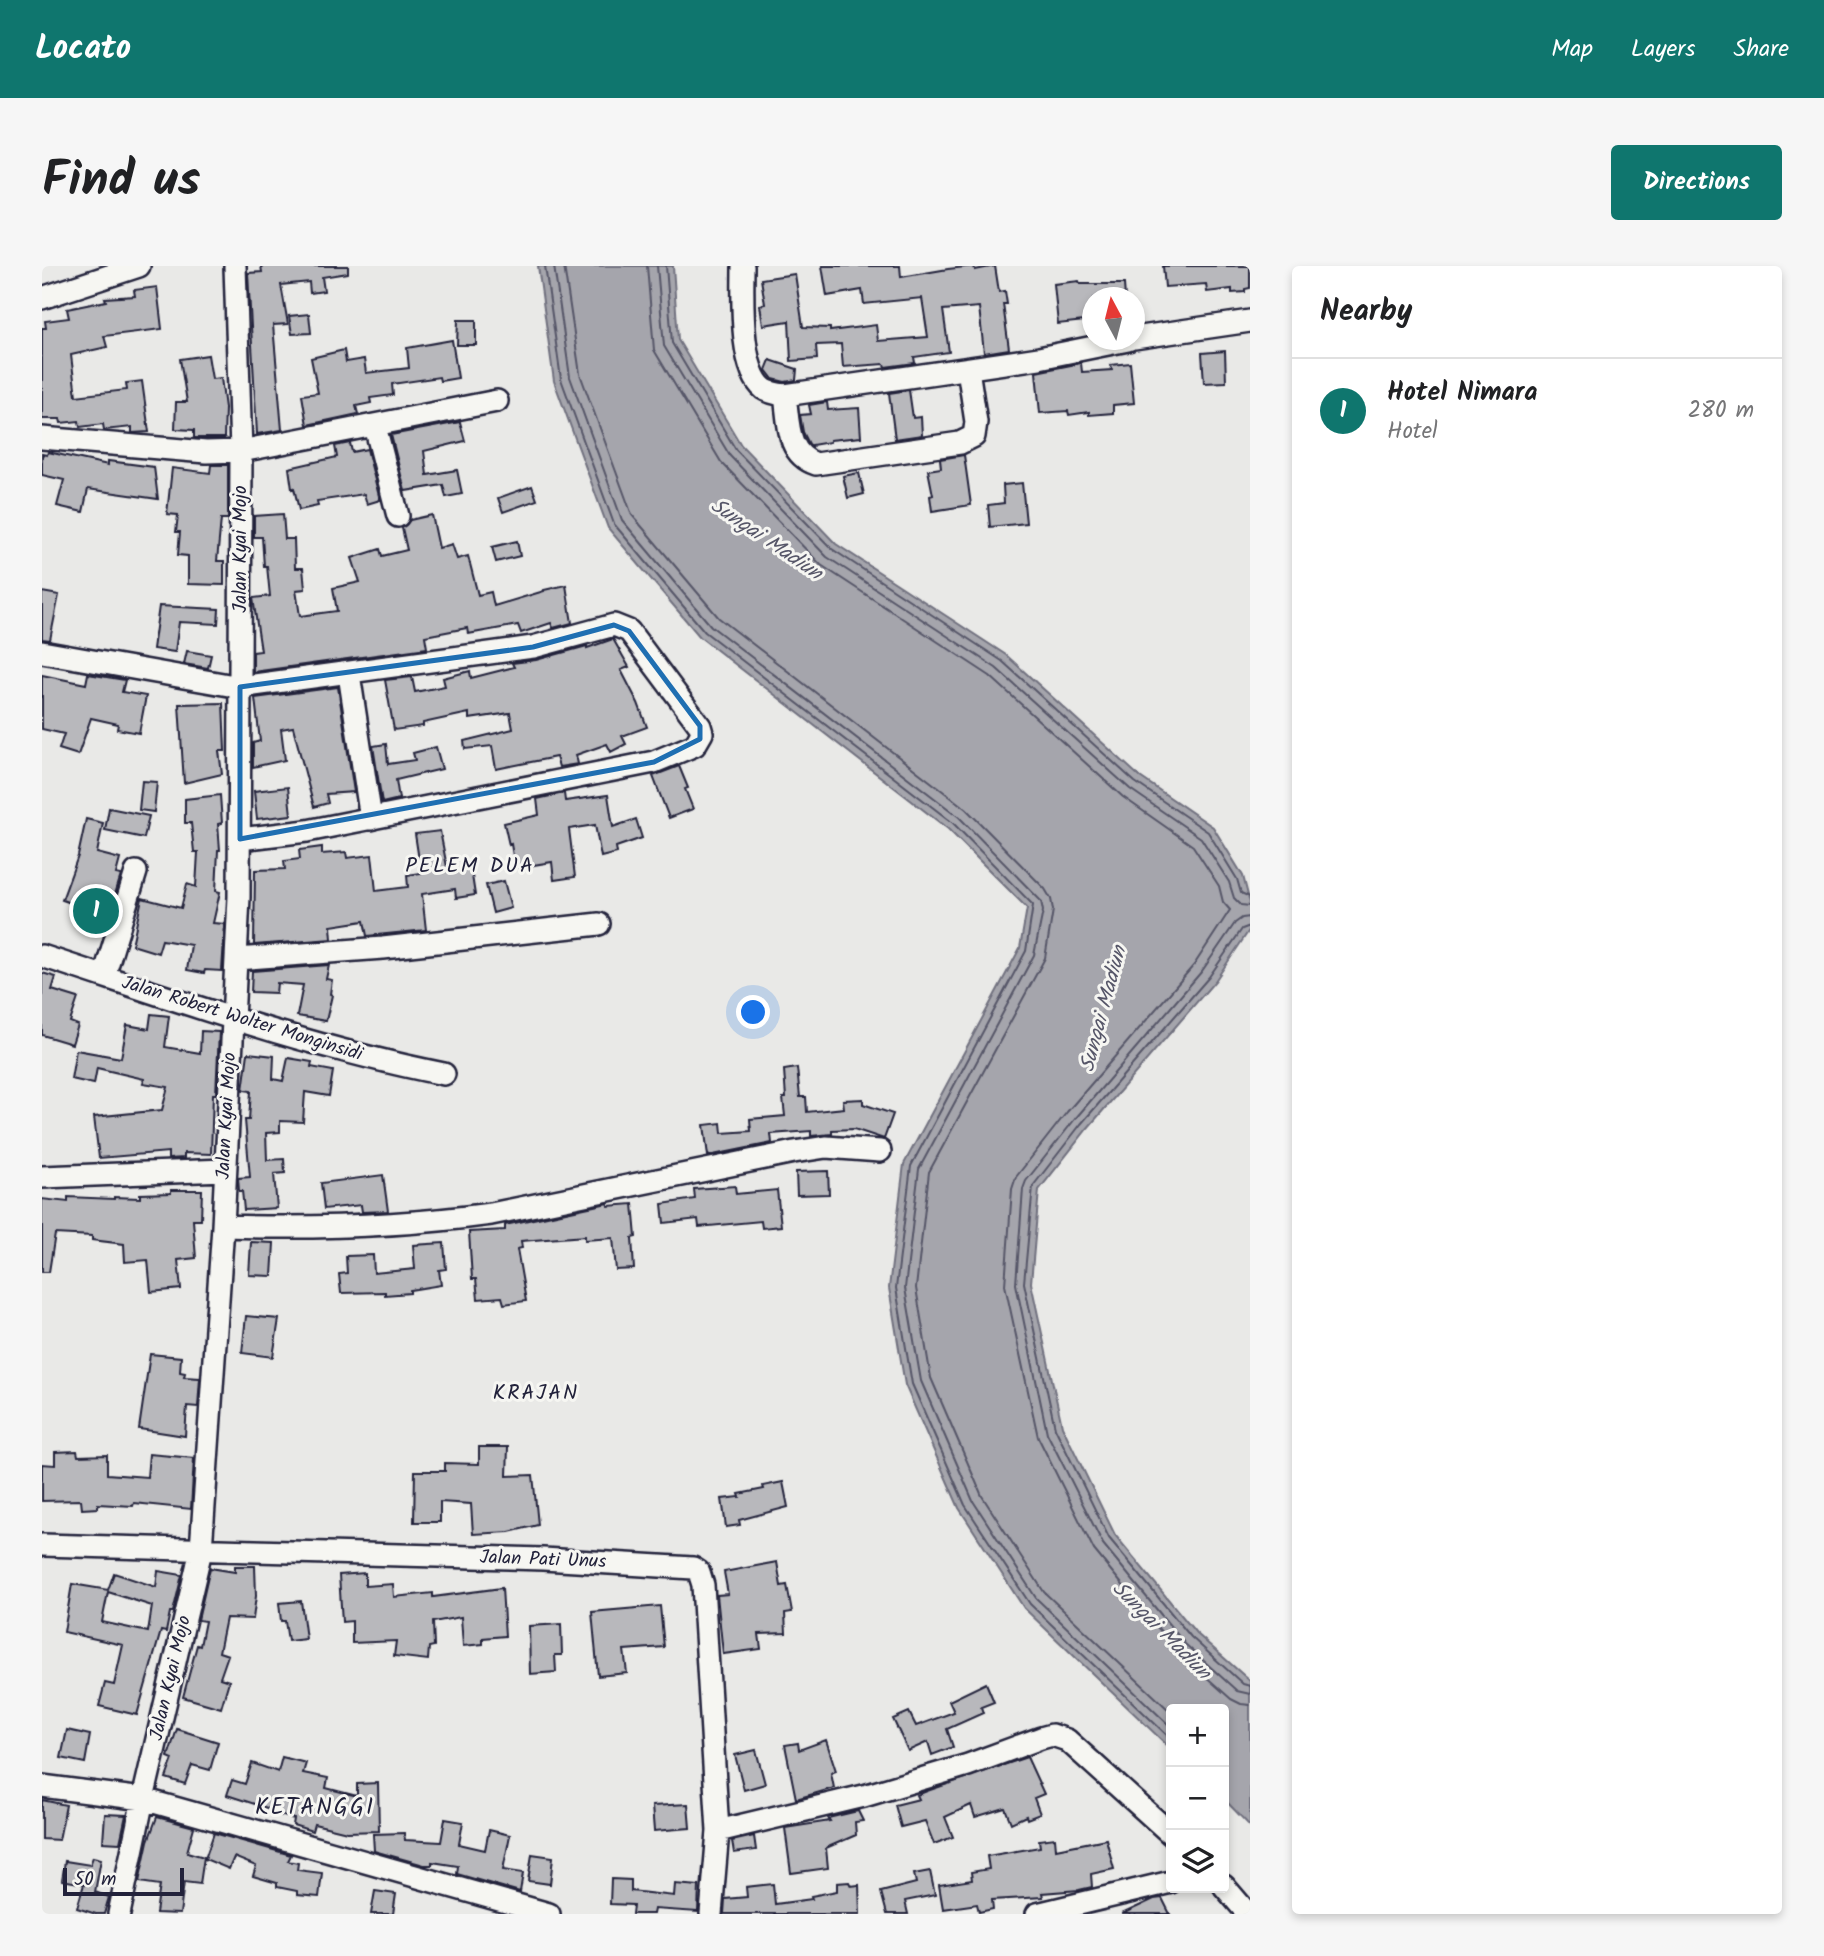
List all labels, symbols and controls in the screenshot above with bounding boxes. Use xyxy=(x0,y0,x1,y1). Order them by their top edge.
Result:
text: Locato xyxy=(35,23,131,76)
text: Map xyxy=(1551,30,1593,69)
text: Layers xyxy=(1631,30,1695,69)
text: Share xyxy=(1733,30,1789,69)
text: Find us xyxy=(42,143,200,221)
button: Directions xyxy=(1611,145,1782,220)
north arrow xyxy=(1082,287,1145,350)
text: Nearby xyxy=(1320,288,1412,336)
text: Hotel Nimara xyxy=(1387,372,1538,414)
text: 1 xyxy=(1340,393,1346,429)
text: 280 m xyxy=(1688,393,1754,429)
text: Hotel xyxy=(1387,414,1438,450)
street label: Jalan Kyai Mojo xyxy=(226,485,256,613)
water label: Sungai Madiun xyxy=(703,490,830,591)
district label: PELEM DUA xyxy=(405,850,535,883)
pin: 1 xyxy=(73,885,119,937)
water label: Sungai Madiun xyxy=(1071,941,1137,1076)
street label: Jalan Robert Wolter Monginsidi xyxy=(118,968,368,1070)
your location xyxy=(736,995,770,1029)
street label: Jalan Kyai Mojo xyxy=(209,1052,245,1180)
district label: KRAJAN xyxy=(493,1377,579,1410)
street label: Jalan Pati Unus xyxy=(479,1543,607,1577)
water label: Sungai Madiun xyxy=(1104,1574,1220,1690)
street label: Jalan Kyai Mojo xyxy=(142,1613,200,1743)
map controls xyxy=(1166,1704,1229,1893)
button: + xyxy=(1166,1704,1229,1767)
button: − xyxy=(1166,1767,1229,1830)
district label: KETANGGI xyxy=(255,1790,375,1826)
button: layers xyxy=(1166,1830,1229,1893)
scale bar xyxy=(63,1865,184,1897)
text: 50 m xyxy=(74,1865,116,1895)

